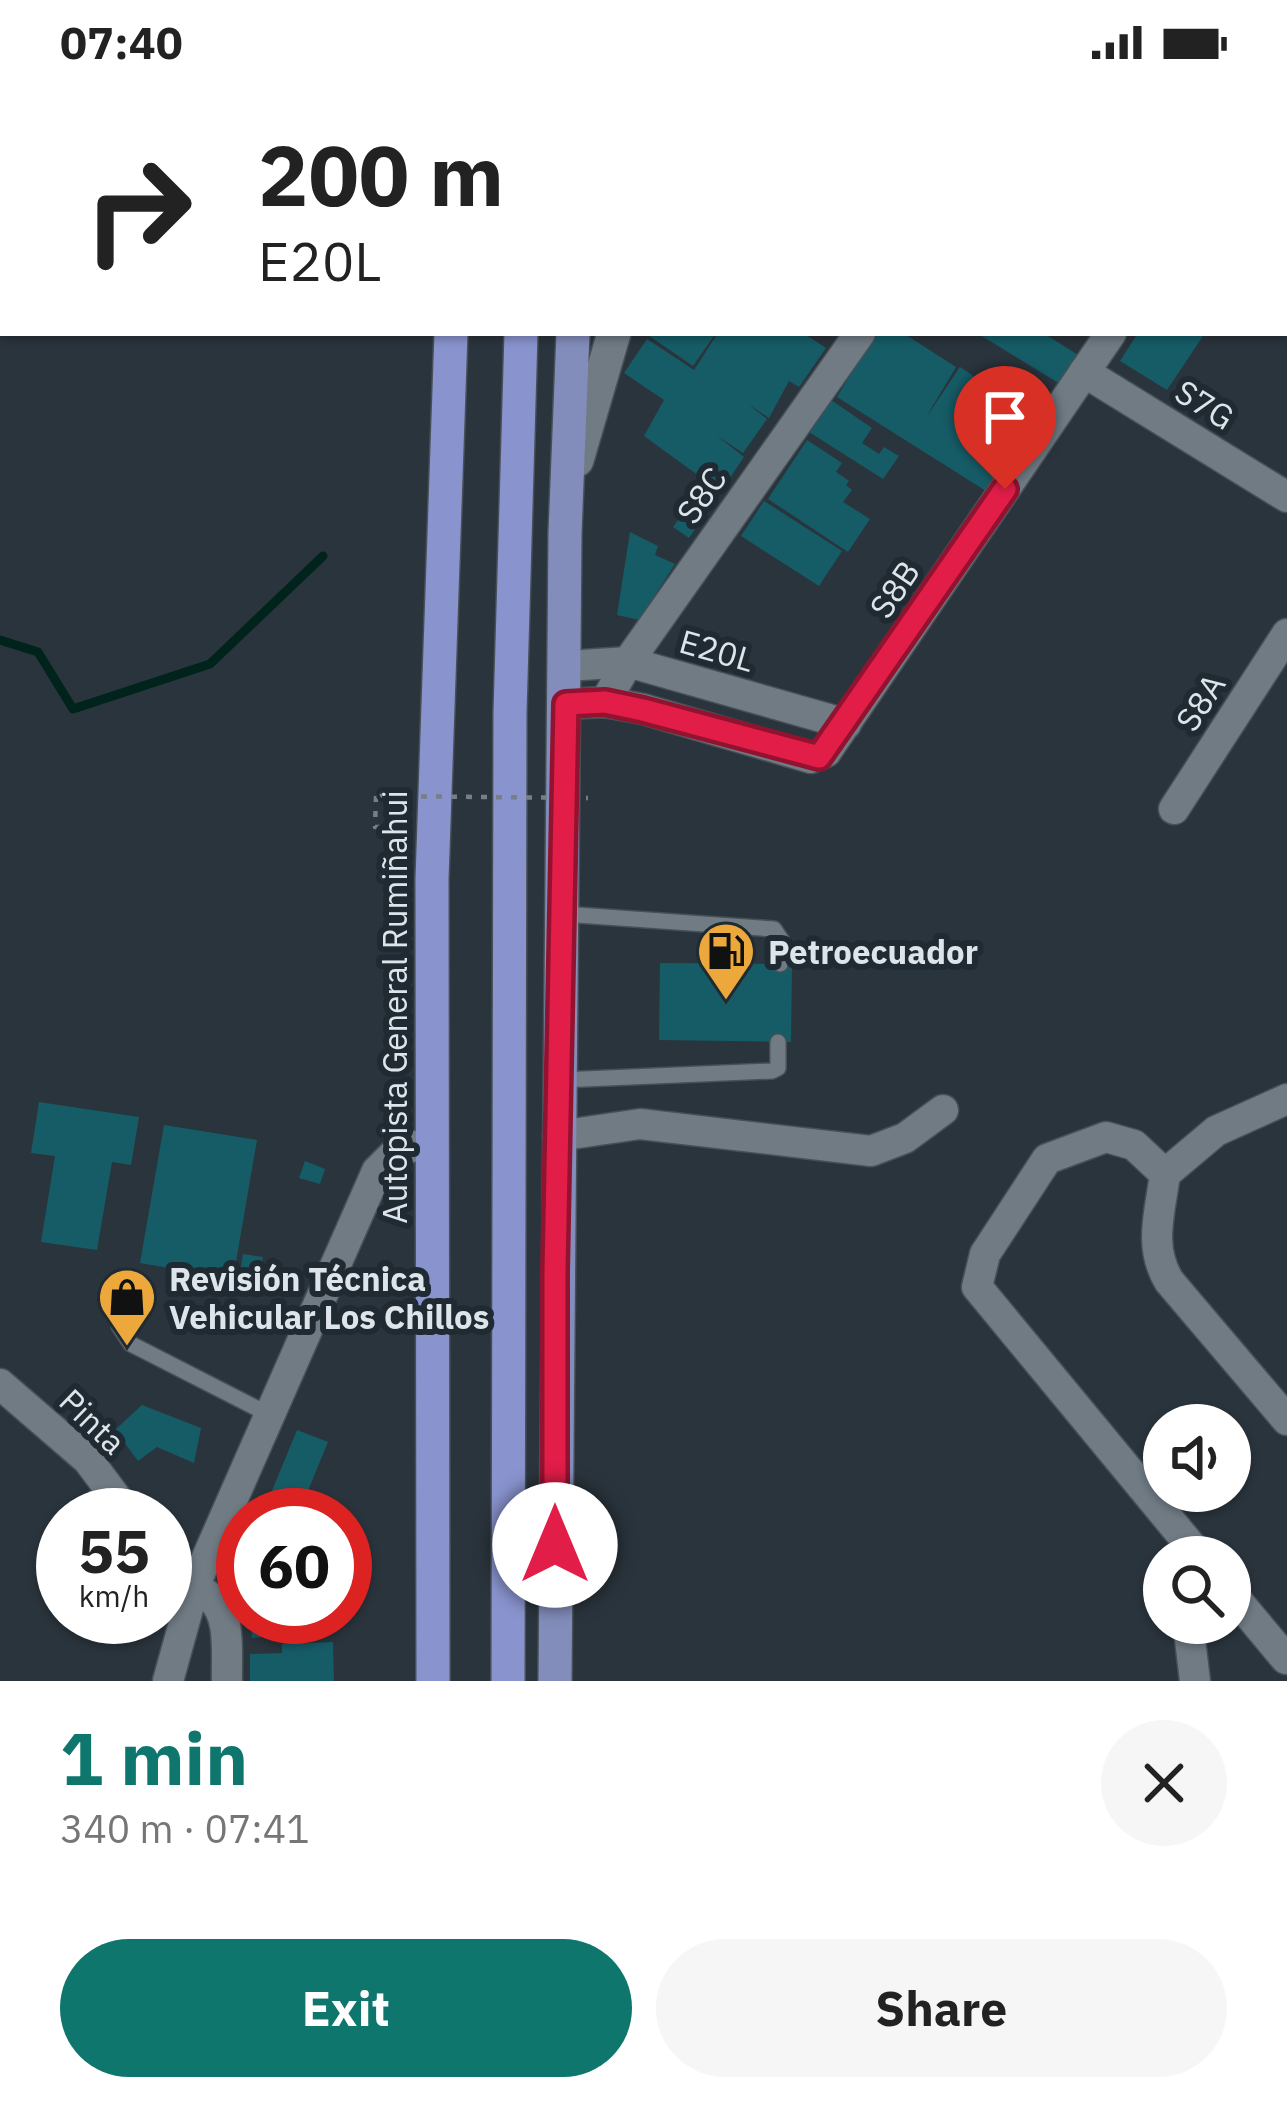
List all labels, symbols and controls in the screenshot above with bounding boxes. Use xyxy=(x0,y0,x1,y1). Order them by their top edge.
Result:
text: 07:40 xyxy=(60,13,183,71)
text: 200 m xyxy=(258,120,504,229)
icon: right xyxy=(60,132,216,288)
text: E20L xyxy=(258,226,381,296)
pin xyxy=(954,366,1056,489)
street label: S7G xyxy=(1167,369,1243,439)
icon: arrive xyxy=(972,384,1038,450)
street label: S8C xyxy=(666,458,736,532)
street label: S8B xyxy=(859,552,929,626)
street label: E20L xyxy=(675,619,759,681)
street label: S8A xyxy=(1166,665,1234,739)
street label: Autopista General Rumiñahui xyxy=(373,790,416,1224)
fuel station icon: Petroecuador xyxy=(695,920,757,1002)
place label: Petroecuador xyxy=(768,930,978,973)
place label: Revisión Técnica Vehicular Los Chillos xyxy=(169,1257,489,1338)
shop icon: Revisión Técnica Vehicular Los Chillos xyxy=(96,1266,158,1348)
street label: Pinta xyxy=(51,1379,135,1463)
map controls xyxy=(1143,1404,1251,1644)
button: sound xyxy=(1143,1404,1251,1512)
position arrow xyxy=(492,1482,618,1608)
speed limit sign: 60 xyxy=(216,1488,372,1644)
text: 55 xyxy=(78,1511,150,1590)
button: search xyxy=(1143,1536,1251,1644)
text: km/h xyxy=(79,1576,149,1615)
text: 1 min xyxy=(60,1711,248,1805)
button: close xyxy=(1101,1720,1227,1846)
text: 340 m · 07:41 xyxy=(60,1803,310,1854)
button: Exit xyxy=(60,1939,632,2077)
button: Share xyxy=(656,1939,1227,2077)

